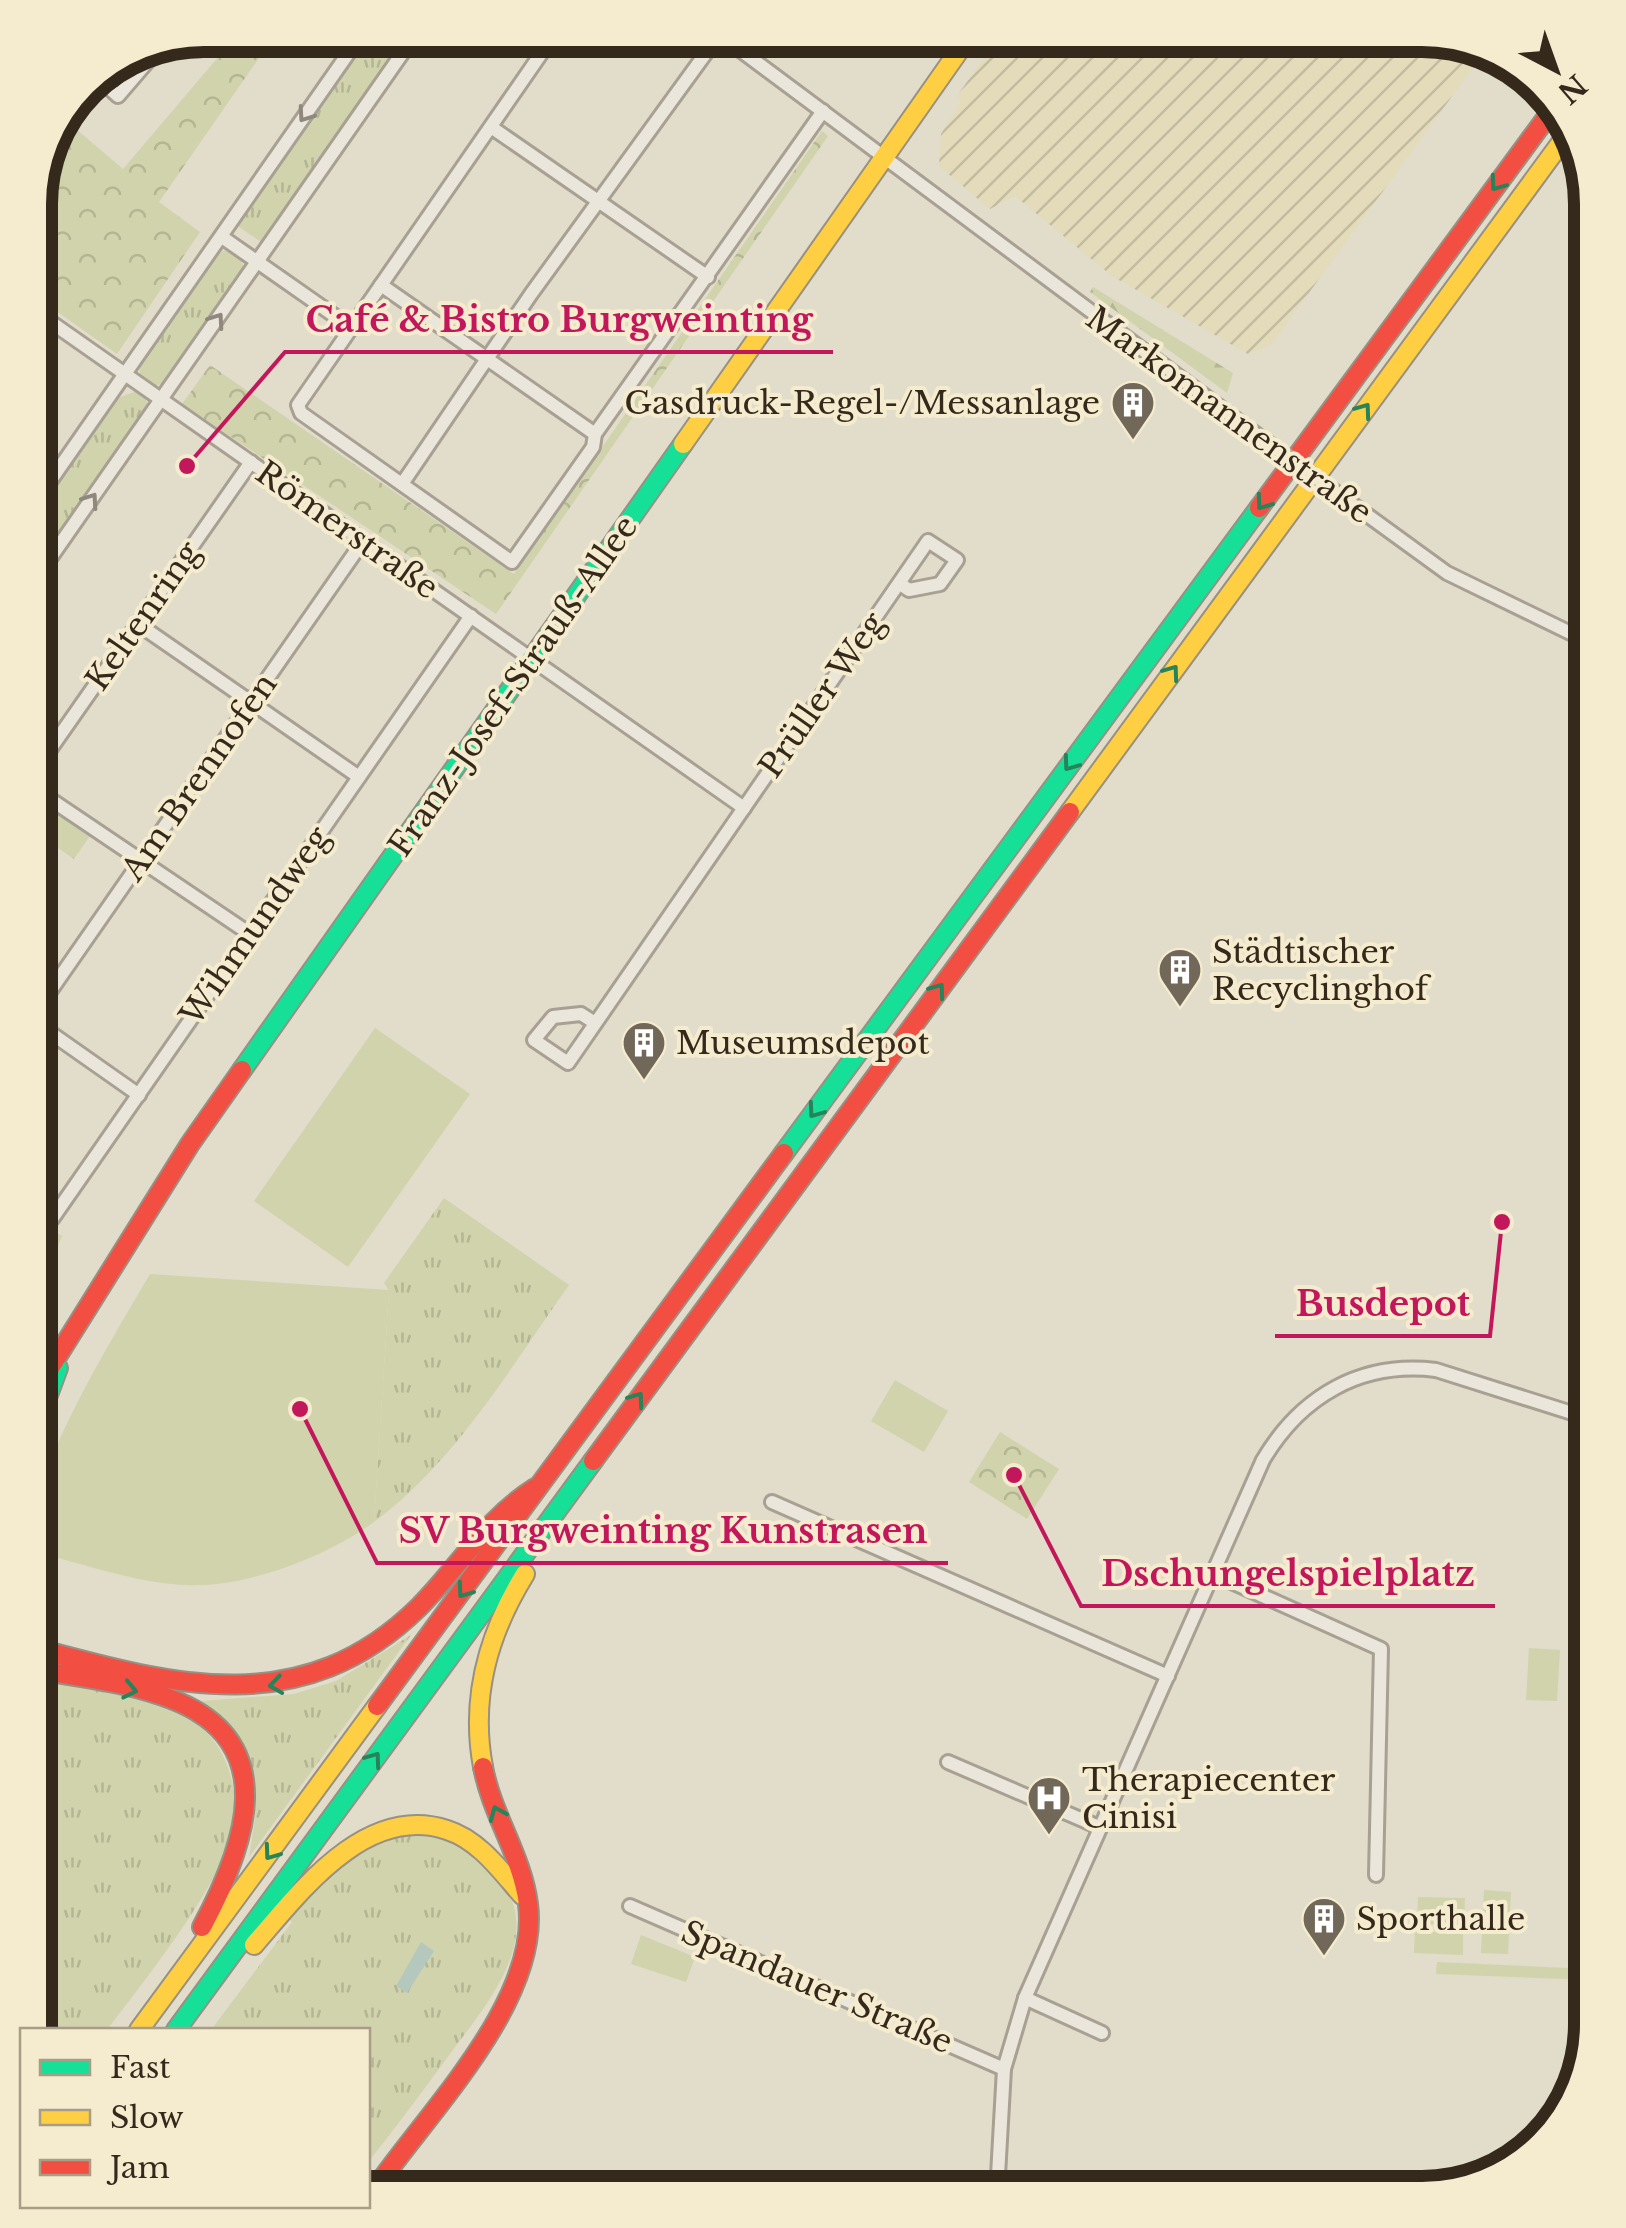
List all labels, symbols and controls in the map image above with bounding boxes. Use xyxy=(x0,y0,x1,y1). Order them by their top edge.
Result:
north arrow xyxy=(1506,20,1606,120)
text: N xyxy=(1551,67,1593,110)
one-way arrow xyxy=(299,105,318,123)
one-way arrow xyxy=(1490,173,1509,192)
callout: Café & Bistro Burgweinting xyxy=(285,287,833,352)
text: Café & Bistro Burgweinting xyxy=(305,298,814,341)
street label: Markomannenstraße xyxy=(1078,298,1380,532)
one-way arrow xyxy=(205,312,223,331)
building icon: Gasdruck-Regel-/Messanlage xyxy=(1110,380,1156,441)
place label: Gasdruck-Regel-/Messanlage xyxy=(624,383,1100,423)
one-way arrow xyxy=(1353,403,1370,421)
street label: Römerstraße xyxy=(248,452,446,608)
one-way arrow xyxy=(1257,492,1274,510)
one-way arrow xyxy=(80,493,97,511)
street label: Franz-Josef-Strauß-Allee xyxy=(380,508,646,864)
street label: Keltenring xyxy=(77,533,209,698)
street label: Prüller Weg xyxy=(750,604,894,785)
street label: Am Brennofen xyxy=(112,665,285,889)
one-way arrow xyxy=(1160,665,1177,683)
one-way arrow xyxy=(1064,753,1083,772)
street label: Wihmundweg xyxy=(171,818,339,1034)
place label: Städtischer Recyclinghof xyxy=(1212,932,1432,1009)
building icon: Städtischer Recyclinghof xyxy=(1157,947,1203,1008)
one-way arrow xyxy=(926,983,943,1001)
building icon: Museumsdepot xyxy=(621,1020,667,1081)
place label: Museumsdepot xyxy=(676,1023,930,1063)
one-way arrow xyxy=(810,1100,827,1118)
callout: Busdepot xyxy=(1275,1271,1490,1336)
text: Busdepot xyxy=(1296,1282,1471,1325)
one-way arrow xyxy=(626,1392,643,1410)
callout: SV Burgweinting Kunstrasen xyxy=(377,1498,948,1563)
text: SV Burgweinting Kunstrasen xyxy=(398,1509,928,1552)
callout: Dschungelspielplatz xyxy=(1081,1541,1495,1606)
text: Dschungelspielplatz xyxy=(1101,1552,1475,1595)
one-way arrow xyxy=(458,1580,475,1598)
one-way arrow xyxy=(267,1673,284,1694)
one-way arrow xyxy=(121,1678,138,1699)
one-way arrow xyxy=(361,1751,380,1770)
place label: Therapiecenter Cinisi xyxy=(1082,1760,1336,1837)
hospital icon: Therapiecenter Cinisi xyxy=(1026,1775,1072,1836)
one-way arrow xyxy=(489,1805,509,1823)
one-way arrow xyxy=(266,1842,283,1860)
building icon: Sporthalle xyxy=(1301,1896,1347,1957)
place label: Sporthalle xyxy=(1356,1899,1525,1939)
street label: Spandauer Straße xyxy=(675,1912,959,2062)
legend xyxy=(20,2028,370,2208)
text: Fast xyxy=(110,2049,171,2086)
text: Slow xyxy=(110,2099,184,2136)
text: Jam xyxy=(106,2149,170,2186)

